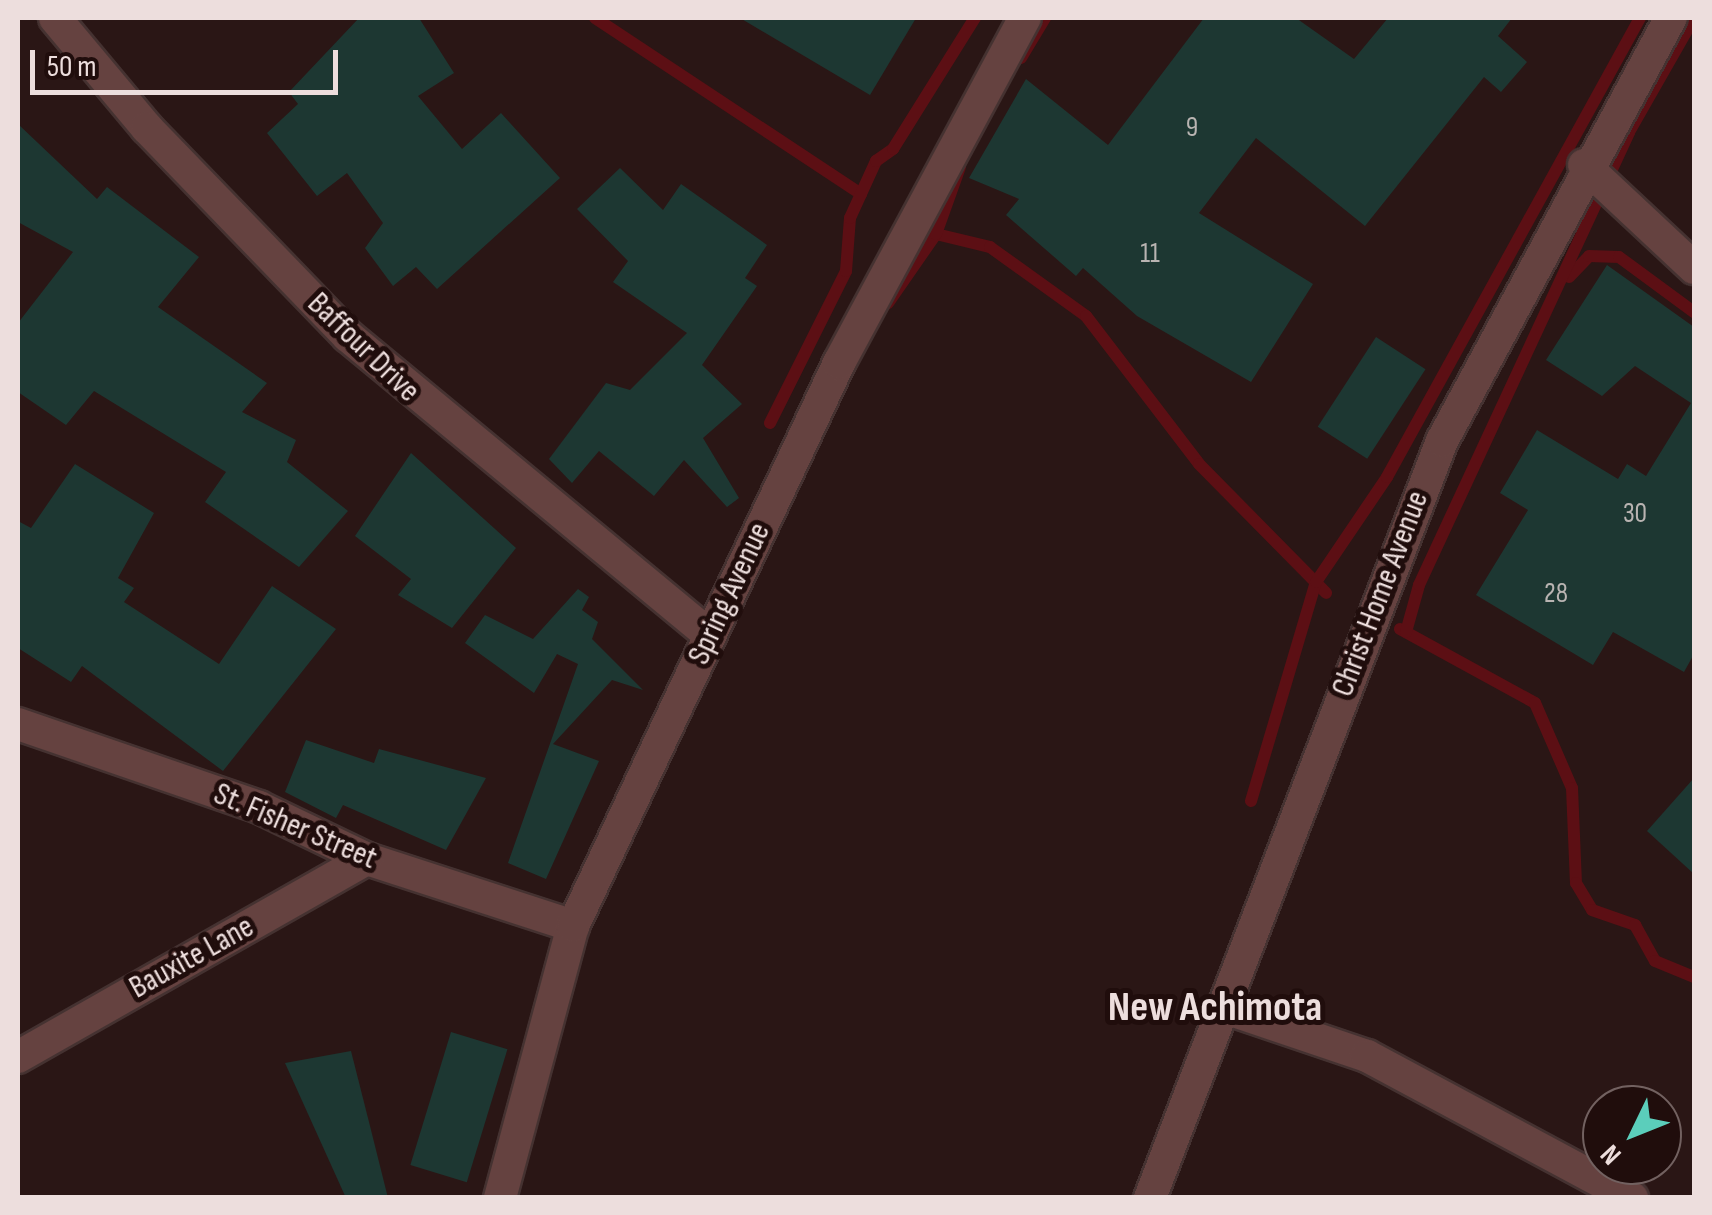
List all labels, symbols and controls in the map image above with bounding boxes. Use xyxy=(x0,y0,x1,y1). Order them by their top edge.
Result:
scale bar xyxy=(35,30,342,92)
text: 50 m xyxy=(47,49,96,85)
house number: 9 xyxy=(1186,111,1198,145)
house number: 11 xyxy=(1140,237,1160,271)
street label: Baffour Drive xyxy=(299,285,427,411)
street label: Christ Home Avenue xyxy=(1324,486,1438,702)
house number: 30 xyxy=(1623,497,1647,531)
street label: Spring Avenue xyxy=(681,517,779,671)
house number: 28 xyxy=(1544,577,1568,611)
street label: St. Fisher Street xyxy=(208,775,382,879)
street label: Bauxite Lane xyxy=(123,908,261,1008)
district label: New Achimota xyxy=(1108,983,1322,1033)
north arrow xyxy=(1582,1085,1682,1185)
text: N xyxy=(1594,1138,1628,1171)

